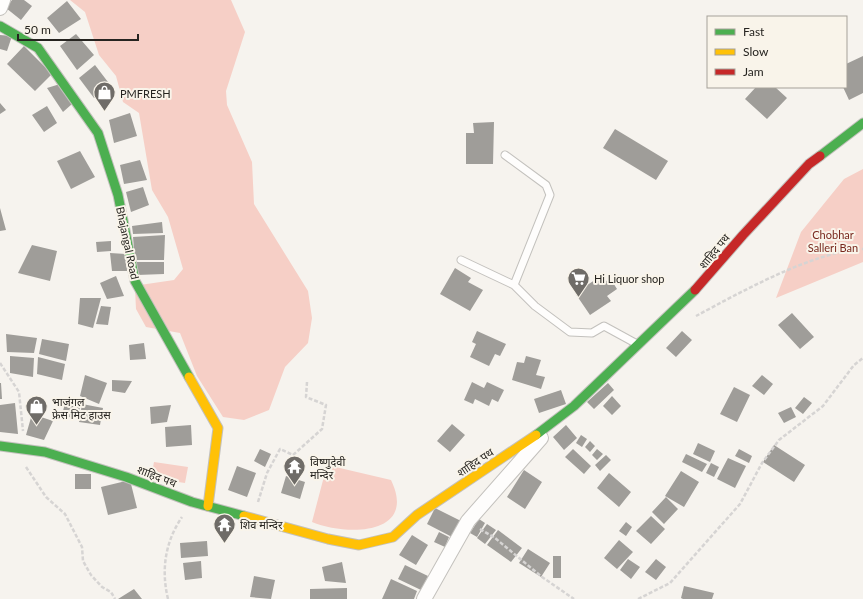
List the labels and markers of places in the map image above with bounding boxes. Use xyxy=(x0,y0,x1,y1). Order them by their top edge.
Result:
shop icon: PMFRESH xyxy=(91,80,117,113)
place label: PMFRESH xyxy=(120,87,171,100)
supermarket icon: Hi Liquor shop xyxy=(565,265,591,298)
place label: Hi Liquor shop xyxy=(594,272,664,285)
shop icon: भाज‌ं‌‌गल फ्रेस मिट हाउस xyxy=(24,394,50,427)
place label: भाज‌ं‌‌गल फ्रेस मिट हाउस xyxy=(52,395,111,421)
temple icon: विष्णुदेवी मन्दिर xyxy=(282,454,308,487)
place label: विष्णुदेवी मन्दिर xyxy=(310,455,345,481)
temple icon: शिव मन्दिर xyxy=(211,511,237,544)
place label: शिव मन्दिर xyxy=(240,518,283,531)

